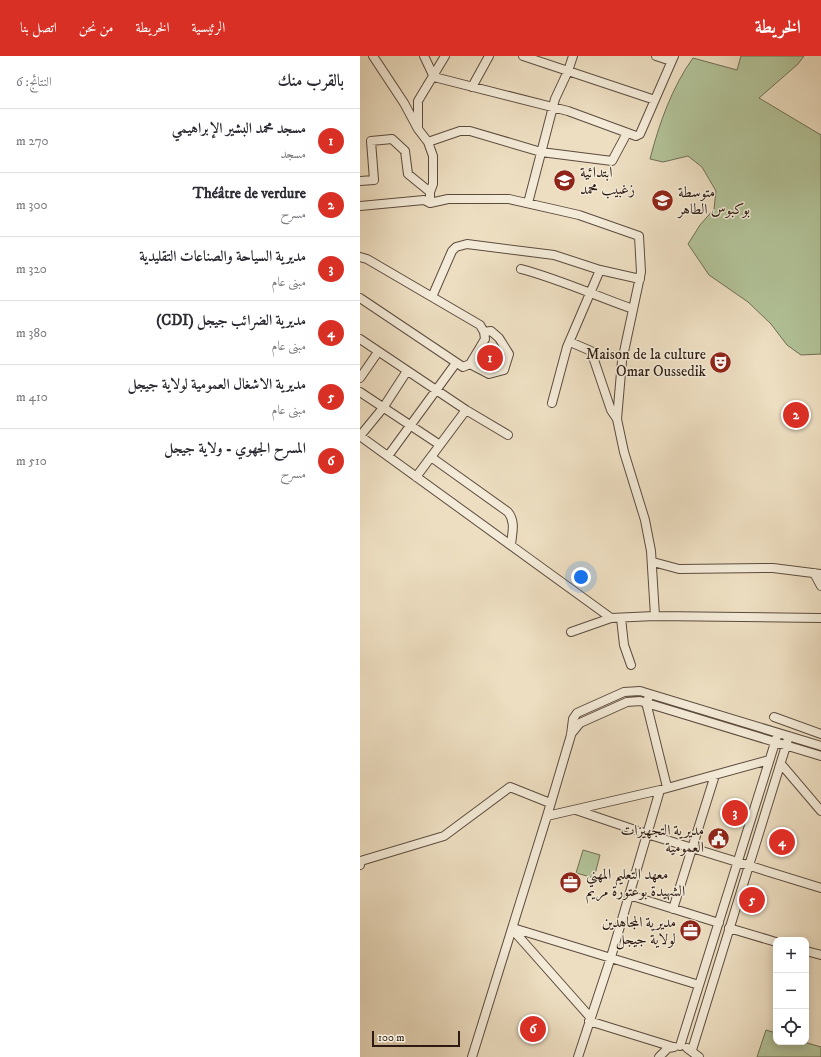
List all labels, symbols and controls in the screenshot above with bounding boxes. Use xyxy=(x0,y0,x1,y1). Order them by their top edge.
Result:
text: الخريطة xyxy=(755,16,801,39)
text: اتصل بنا xyxy=(20,19,57,37)
text: من نحن xyxy=(79,19,114,37)
text: الخريطة xyxy=(136,19,170,37)
text: الرئيسية xyxy=(192,19,225,37)
text: بالقرب منك xyxy=(278,70,344,92)
text: النتائج: 6 xyxy=(16,74,52,90)
text: مسجد محمد البشير الإبراهيمي xyxy=(172,119,306,138)
text: 270 m xyxy=(16,133,49,149)
text: 1 xyxy=(329,133,333,149)
text: مسجد xyxy=(280,146,306,162)
place label: ابتدائية زغبيب محمد xyxy=(580,163,635,199)
school or university icon: ابتدائية زغبيب محمد xyxy=(551,168,577,194)
place label: متوسطة بوكبوس الطاهر xyxy=(676,183,750,219)
text: Théâtre de verdure xyxy=(193,184,306,203)
school or university icon: متوسطة بوكبوس الطاهر xyxy=(650,188,676,214)
text: 300 m xyxy=(16,197,47,213)
text: 2 xyxy=(328,197,334,213)
text: مسرح xyxy=(280,206,306,222)
text: مديرية السياحة والصناعات التقليدية xyxy=(139,247,306,266)
text: 320 m xyxy=(16,261,47,277)
text: 3 xyxy=(329,261,333,277)
text: مبنى عام xyxy=(272,274,306,290)
text: مديرية الضرائب جيجل (CDI) xyxy=(156,311,306,330)
text: 380 m xyxy=(16,325,47,341)
text: 4 xyxy=(327,325,335,341)
text: مبنى عام xyxy=(272,338,306,354)
pin: 1 xyxy=(477,343,503,373)
place label: Maison de la culture Omar Oussedik xyxy=(586,345,707,381)
theatre icon: Maison de la culture Omar Oussedik xyxy=(708,350,734,376)
text: مديرية الاشغال العمومية لولاية جيجل xyxy=(127,375,306,394)
text: 410 m xyxy=(16,389,48,405)
text: 5 xyxy=(328,389,334,405)
pin: 2 xyxy=(783,400,809,430)
text: مبنى عام xyxy=(272,402,306,418)
text: المسرح الجهوي - ولاية جيجل xyxy=(164,439,306,458)
text: 510 m xyxy=(16,453,47,469)
text: 6 xyxy=(328,453,334,469)
text: مسرح xyxy=(280,466,306,482)
your location xyxy=(571,567,591,587)
pin: 3 xyxy=(722,798,748,828)
place label: مديرية التجهيزات العمومية xyxy=(620,821,704,857)
public building icon: مديرية التجهيزات العمومية xyxy=(706,826,732,852)
pin: 4 xyxy=(769,827,795,857)
place label: معهد التعليم المهني الشهيدة بوعتورة مريم xyxy=(586,865,685,904)
office icon: معهد التعليم المهني الشهيدة بوعتورة مريم xyxy=(558,870,584,896)
pin: 5 xyxy=(739,885,765,915)
place label: مديرية المجاهدين لولاية جيجل xyxy=(602,913,676,950)
office icon: مديرية المجاهدين لولاية جيجل xyxy=(678,918,704,944)
map controls xyxy=(773,937,809,1045)
button: + xyxy=(773,937,809,973)
button: − xyxy=(773,973,809,1009)
button: locate xyxy=(773,1009,809,1045)
pin: 6 xyxy=(520,1014,546,1044)
scale bar xyxy=(372,1029,460,1048)
text: 100 m xyxy=(378,1031,404,1045)

